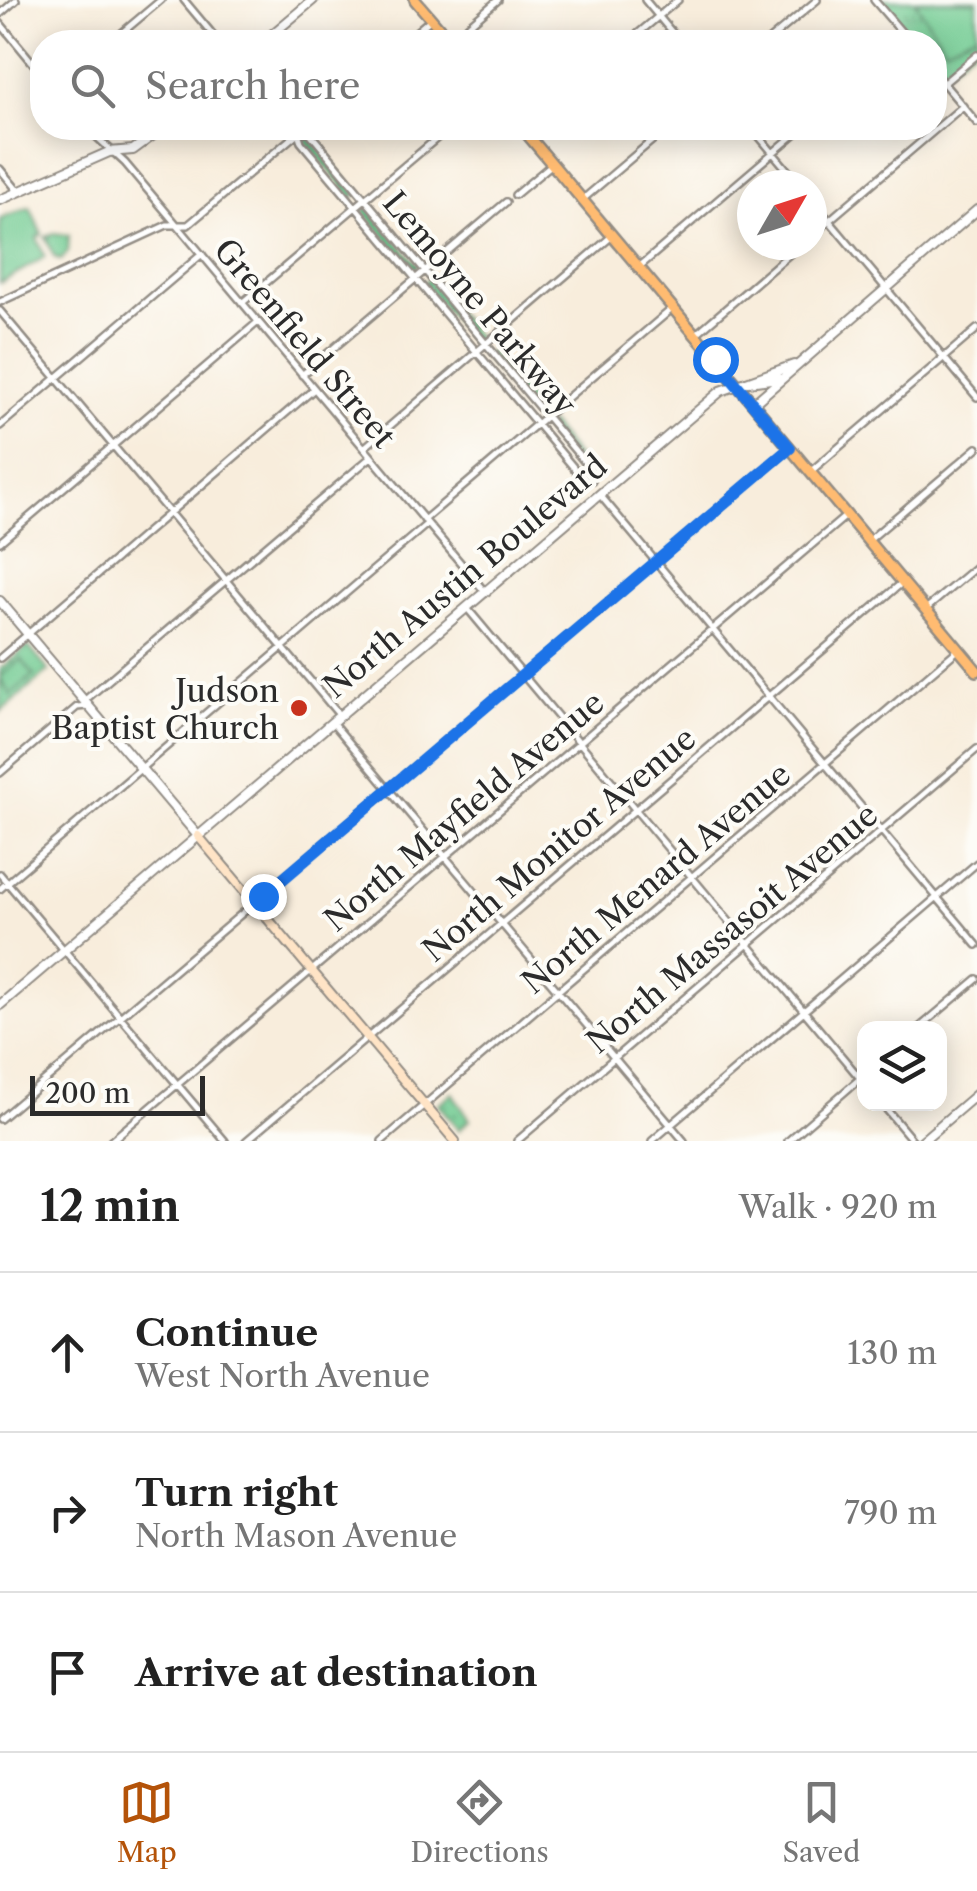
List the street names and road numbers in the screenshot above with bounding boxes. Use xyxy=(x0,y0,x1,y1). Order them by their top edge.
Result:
street label: Lemoyne Parkway xyxy=(375,183,586,424)
street label: Greenfield Street xyxy=(206,230,404,456)
street label: North Austin Boulevard xyxy=(315,446,615,706)
street label: North Mayfield Avenue xyxy=(316,683,612,939)
street label: North Monitor Avenue xyxy=(415,718,703,970)
street label: North Menard Avenue xyxy=(514,754,798,1002)
street label: North Massasoit Avenue xyxy=(579,795,885,1061)

